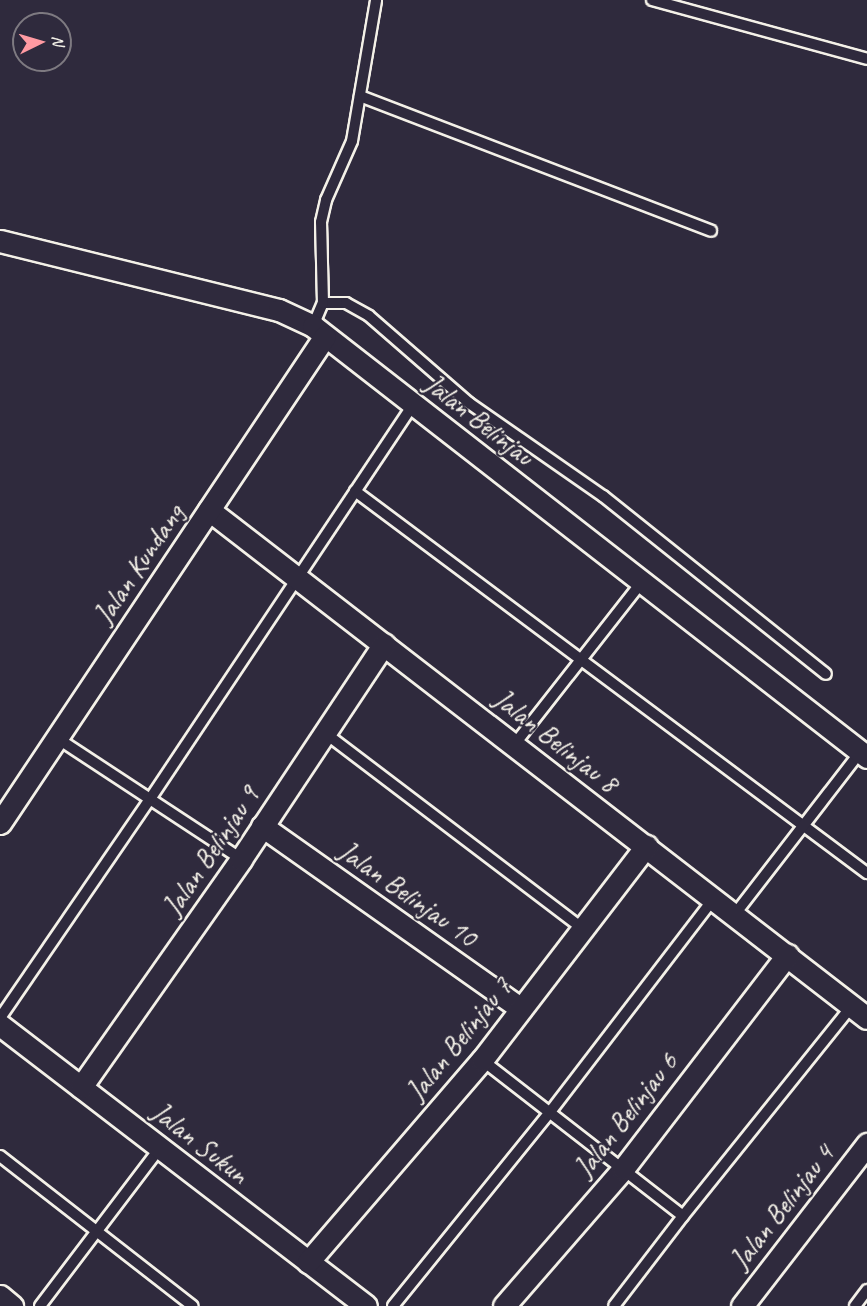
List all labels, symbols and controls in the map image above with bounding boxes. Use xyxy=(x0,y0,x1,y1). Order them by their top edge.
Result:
north arrow xyxy=(12,12,72,72)
text: N xyxy=(48,35,68,46)
street label: Jalan Belinjau xyxy=(417,367,541,473)
street label: Jalan Kundang xyxy=(87,498,191,630)
street label: Jalan Belinjau 8 xyxy=(487,682,625,800)
street label: Jalan Belinjau 9 xyxy=(155,780,267,922)
street label: Jalan Belinjau 10 xyxy=(332,834,484,954)
street label: Jalan Belinjau 7 xyxy=(399,970,519,1108)
street label: Jalan Belinjau 6 xyxy=(567,1046,685,1184)
street label: Jalan Sukun xyxy=(145,1095,255,1191)
street label: Jalan Belinjau 4 xyxy=(723,1138,841,1276)

